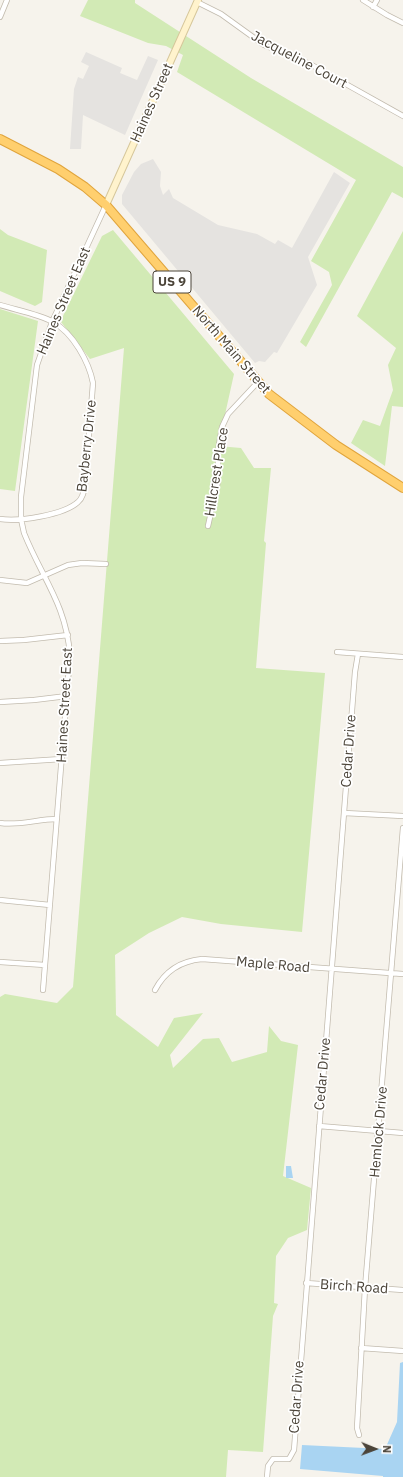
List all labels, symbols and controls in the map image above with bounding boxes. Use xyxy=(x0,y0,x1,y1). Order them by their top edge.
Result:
street label: Jacqueline Court xyxy=(248,28,350,92)
street label: Haines Street xyxy=(127,61,177,145)
street label: Haines Street East xyxy=(34,245,94,357)
road number: US 9 xyxy=(153,271,191,293)
street label: North Main Street xyxy=(188,303,274,397)
street label: Bayberry Drive xyxy=(74,399,100,493)
street label: Hillcrest Place xyxy=(202,426,232,518)
street label: Haines Street East xyxy=(54,647,76,763)
street label: Cedar Drive xyxy=(338,714,360,788)
street label: Maple Road xyxy=(235,953,311,977)
street label: Cedar Drive xyxy=(311,1037,335,1111)
street label: Hemlock Drive xyxy=(367,1086,391,1178)
street label: Birch Road xyxy=(319,1276,389,1298)
street label: Cedar Drive xyxy=(286,1360,308,1434)
north arrow xyxy=(355,1429,395,1469)
text: N xyxy=(380,1445,394,1453)

